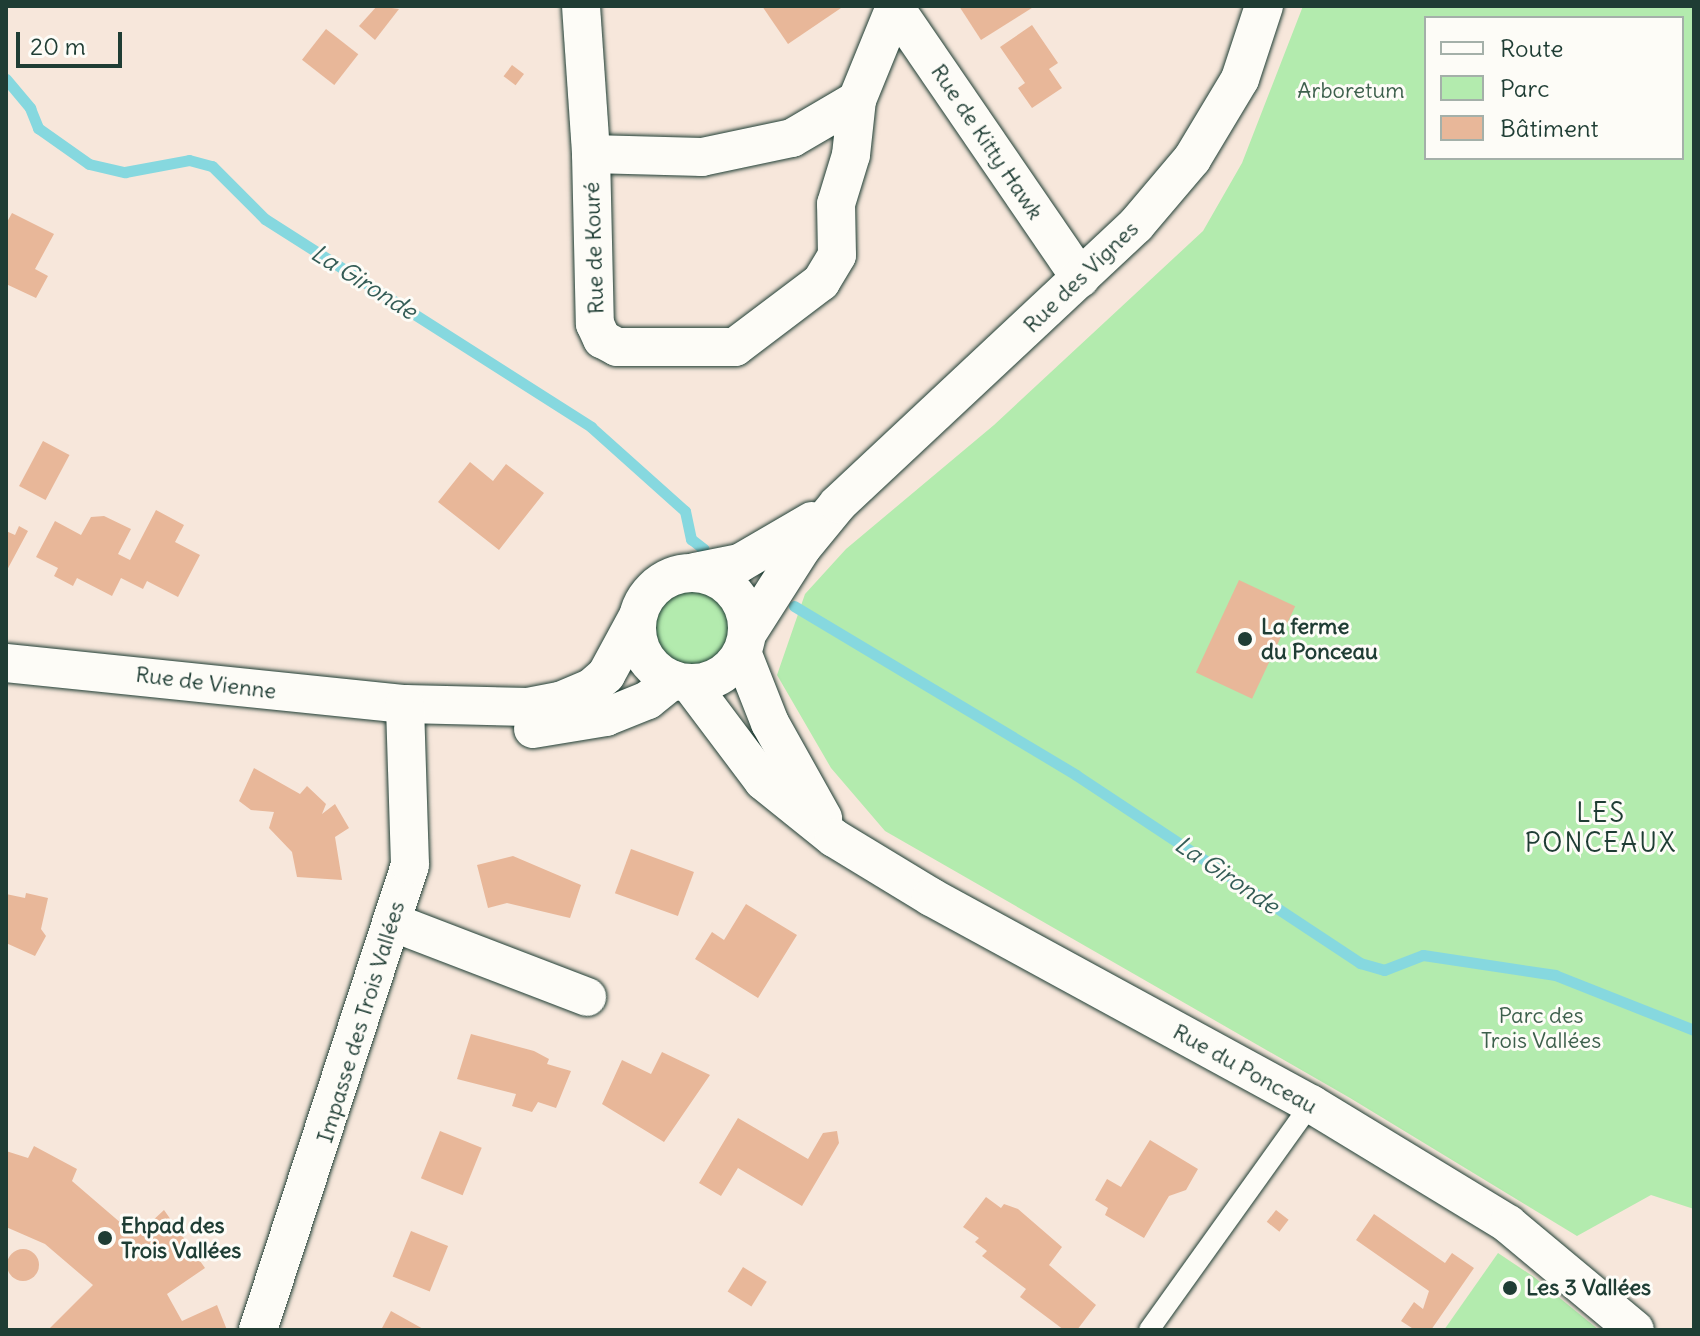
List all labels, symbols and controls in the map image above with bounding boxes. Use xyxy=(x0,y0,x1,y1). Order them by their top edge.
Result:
scale bar xyxy=(20,16,126,66)
legend xyxy=(1424,16,1684,160)
text: 20 m xyxy=(30,31,86,61)
text: Route xyxy=(1500,33,1563,63)
street label: Rue de Kitty Hawk xyxy=(925,59,1049,225)
text: Parc xyxy=(1500,73,1549,103)
park label: Arboretum xyxy=(1297,78,1405,104)
text: Bâtiment xyxy=(1500,113,1599,143)
street label: Rue de Kouré xyxy=(578,181,610,315)
street label: Rue des Vignes xyxy=(1018,216,1144,338)
water label: La Gironde xyxy=(306,238,422,326)
place label: La ferme du Ponceau xyxy=(1261,613,1378,664)
marker: La ferme du Ponceau xyxy=(1236,630,1254,648)
street label: Rue de Vienne xyxy=(134,661,278,705)
district label: LES PONCEAUX xyxy=(1525,797,1677,858)
water label: La Gironde xyxy=(1170,830,1284,920)
street label: Impasse des Trois Vallées xyxy=(312,898,410,1146)
park label: Parc des Trois Vallées xyxy=(1481,1002,1601,1054)
street label: Rue du Ponceau xyxy=(1168,1019,1322,1119)
place label: Ehpad des Trois Vallées xyxy=(121,1212,241,1264)
marker: Ehpad des Trois Vallées xyxy=(96,1229,114,1247)
place label: Les 3 Vallées xyxy=(1526,1275,1651,1301)
marker: Les 3 Vallées xyxy=(1501,1279,1519,1297)

